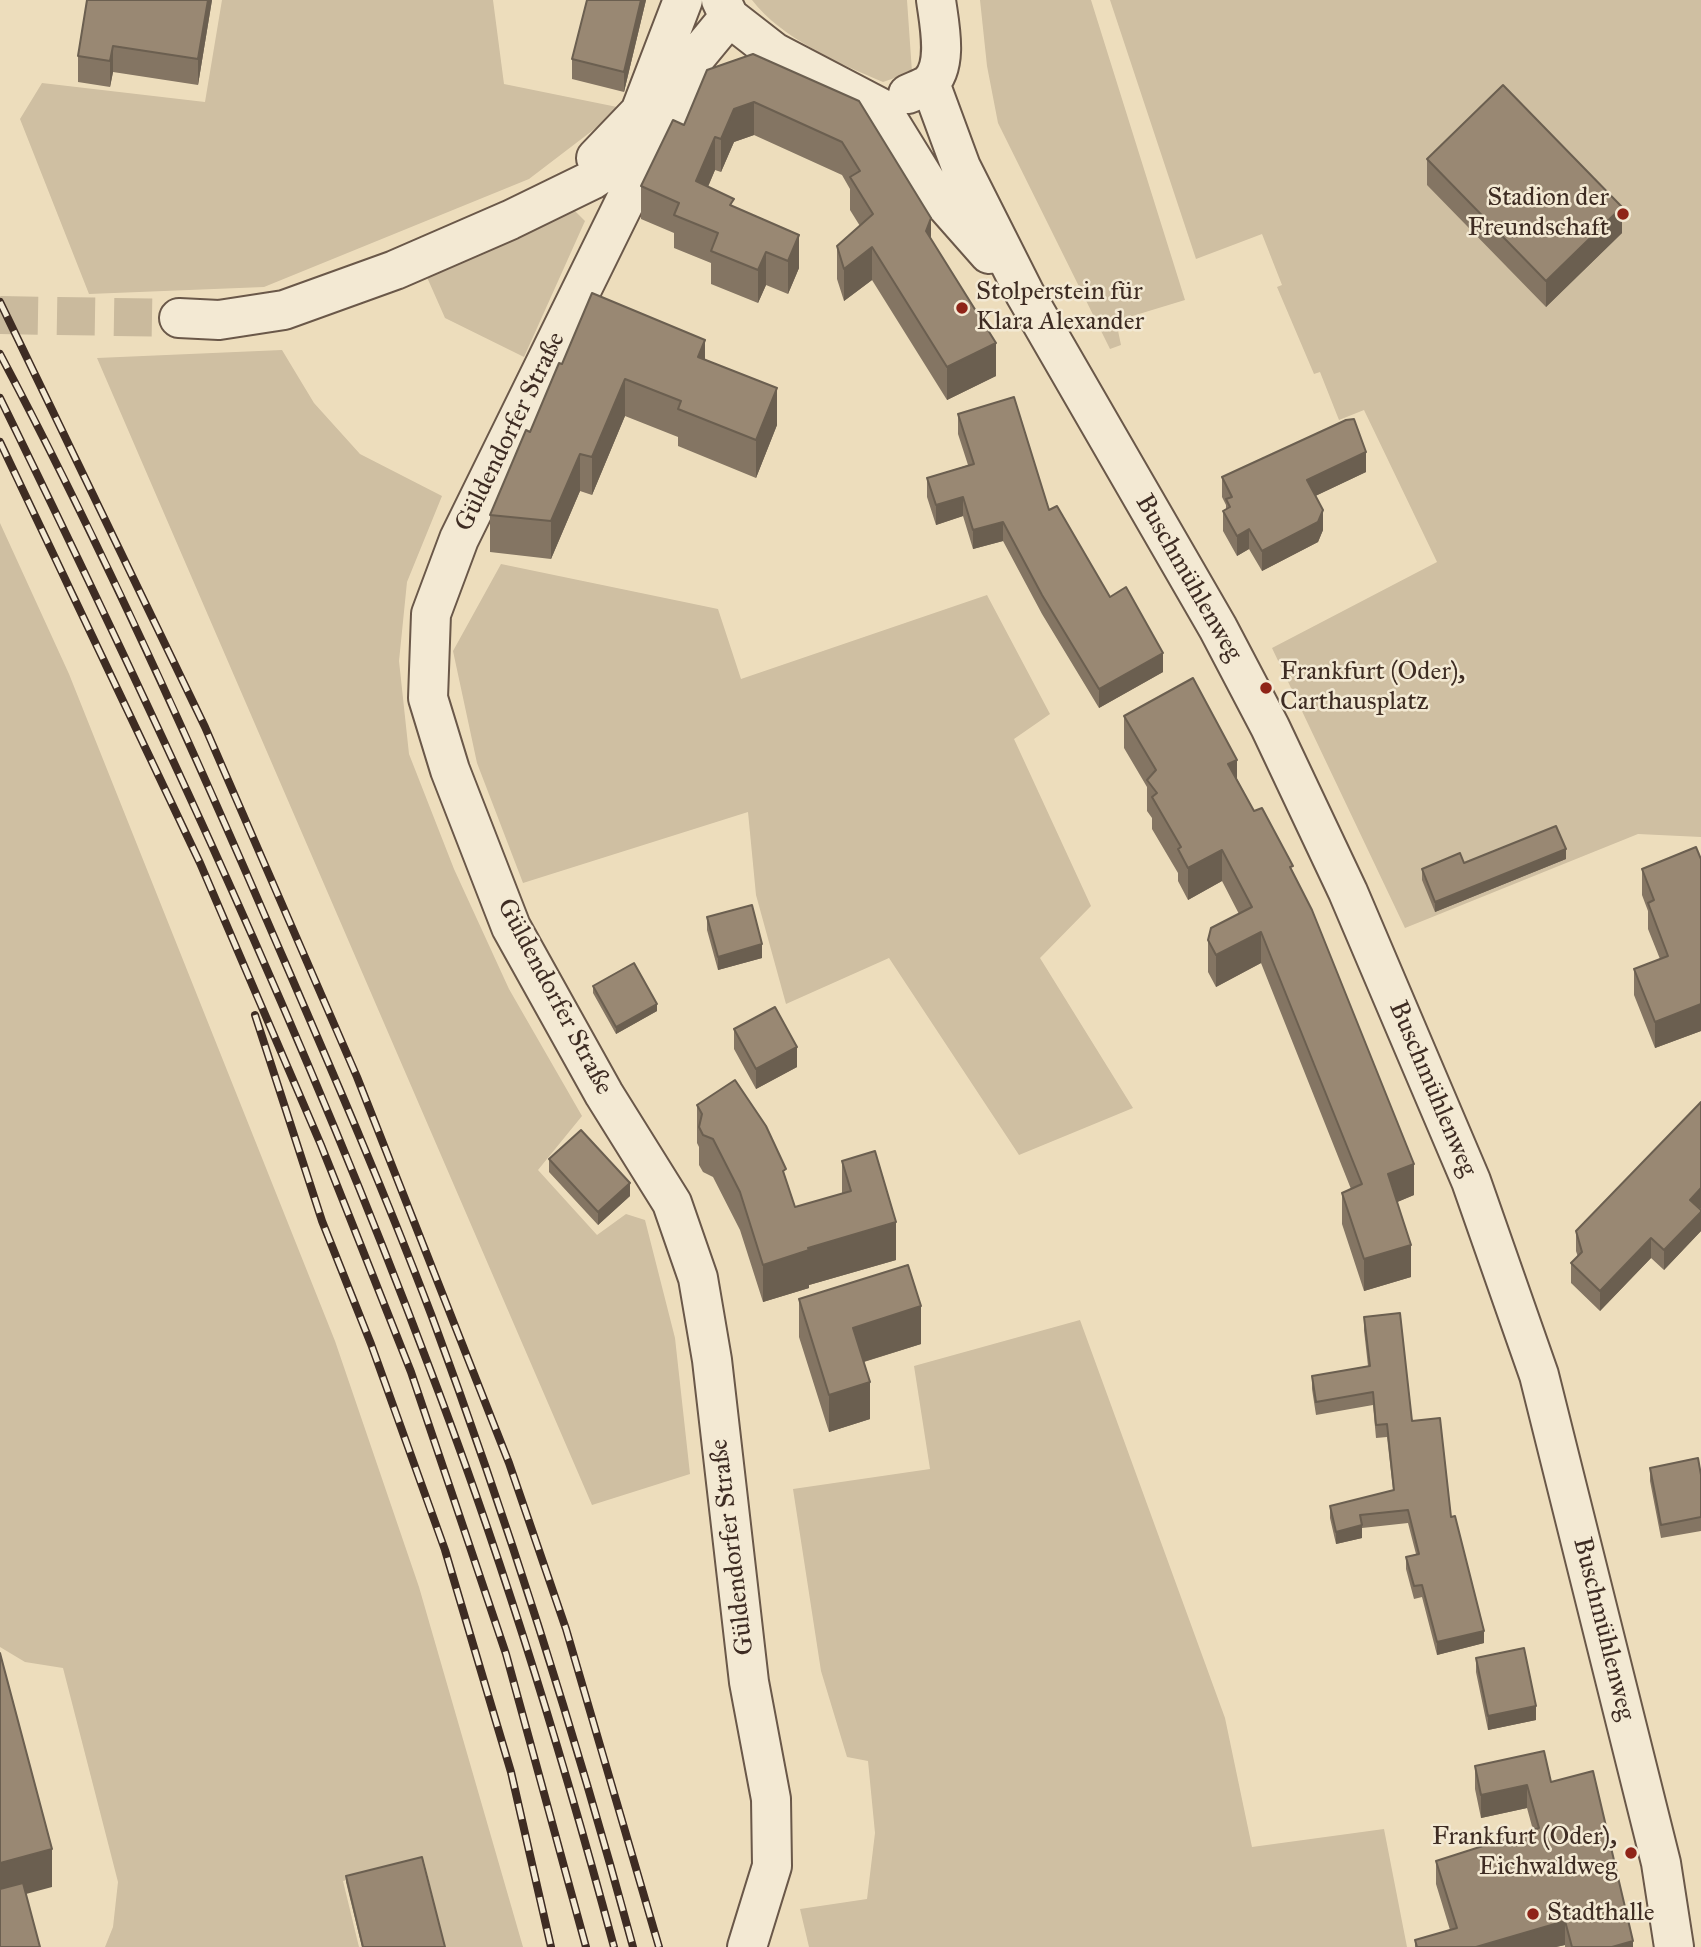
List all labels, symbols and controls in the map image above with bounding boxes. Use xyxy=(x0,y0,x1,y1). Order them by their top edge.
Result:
place label: Stadion der Freundschaft xyxy=(1467,183,1609,244)
marker: Stadion der Freundschaft xyxy=(1615,206,1631,222)
place label: Stolperstein für Klara Alexander xyxy=(976,277,1144,338)
marker: Stolperstein für Klara Alexander xyxy=(954,300,970,316)
street label: Güldendorfer Straße xyxy=(449,327,573,537)
street label: Buschmühlenweg xyxy=(1128,489,1248,667)
place label: Frankfurt (Oder), Carthausplatz xyxy=(1280,657,1465,718)
marker: Frankfurt (Oder), Carthausplatz xyxy=(1258,680,1274,696)
street label: Güldendorfer Straße xyxy=(489,894,619,1100)
street label: Buschmühlenweg xyxy=(1381,997,1483,1181)
street label: Güldendorfer Straße xyxy=(704,1437,762,1657)
street label: Buschmühlenweg xyxy=(1565,1534,1641,1724)
place label: Frankfurt (Oder), Eichwaldweg xyxy=(1432,1822,1617,1884)
marker: Frankfurt (Oder), Eichwaldweg xyxy=(1623,1845,1639,1861)
place label: Stadthalle xyxy=(1547,1898,1655,1930)
marker: Stadthalle xyxy=(1525,1906,1541,1922)

